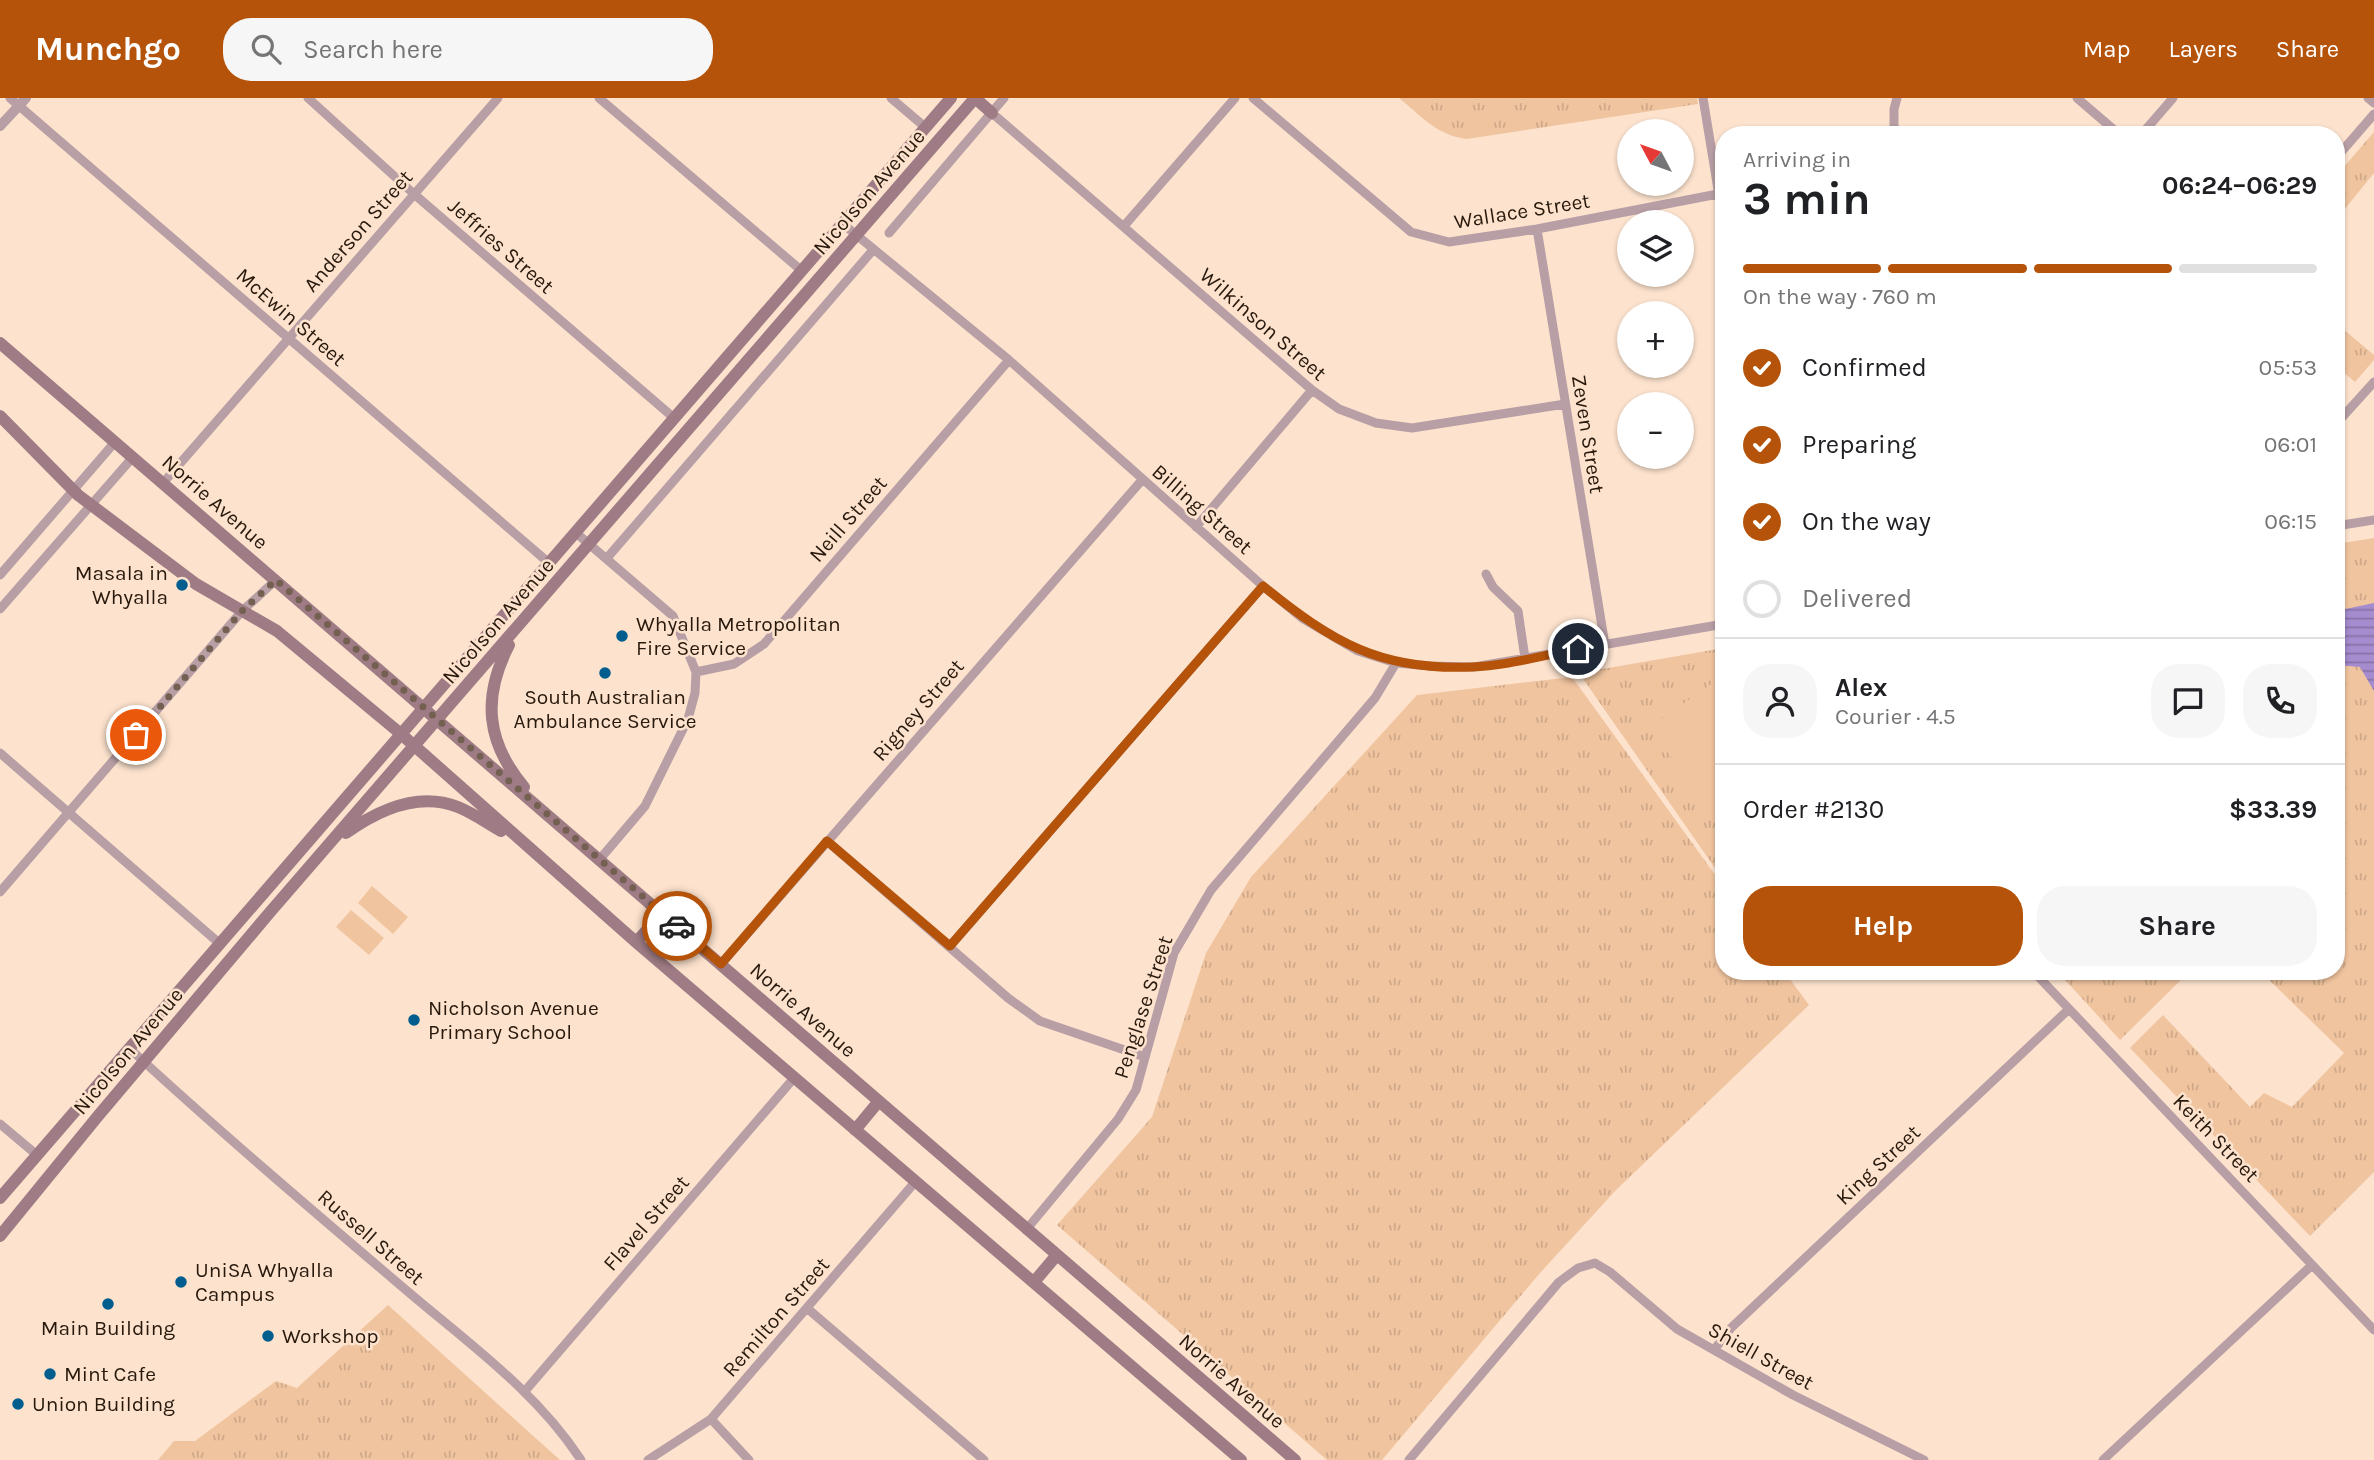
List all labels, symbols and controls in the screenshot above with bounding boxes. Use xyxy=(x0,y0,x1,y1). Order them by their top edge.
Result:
search box xyxy=(223,18,713,81)
text: Munchgo xyxy=(35,30,181,68)
icon: search xyxy=(247,30,285,68)
text: Search here xyxy=(303,34,443,65)
text: Map xyxy=(2083,35,2131,63)
text: Layers xyxy=(2169,35,2238,63)
text: Share xyxy=(2276,35,2339,63)
north arrow xyxy=(1617,119,1694,196)
map controls xyxy=(1617,119,1694,469)
street label: Nicolson Avenue xyxy=(808,124,930,260)
text: Arriving in xyxy=(1743,146,1851,173)
street label: Anderson Street xyxy=(299,165,417,297)
text: 06:24–06:29 xyxy=(2162,170,2317,201)
text: 3 min xyxy=(1743,172,1871,226)
street label: Wallace Street xyxy=(1452,188,1592,234)
street label: Jeffries Street xyxy=(443,194,559,298)
button: layers xyxy=(1617,210,1694,287)
street label: McEwin Street xyxy=(231,263,351,371)
street label: Wilkinson Street xyxy=(1195,263,1331,385)
text: On the way · 760 m xyxy=(1743,283,1937,310)
button: + xyxy=(1617,301,1694,378)
icon: check xyxy=(1743,349,1781,387)
text: Confirmed xyxy=(1802,352,1927,383)
text: 05:53 xyxy=(2259,354,2317,381)
street label: Zeven Street xyxy=(1567,373,1609,495)
button: − xyxy=(1617,392,1694,469)
icon: check xyxy=(1743,426,1781,464)
text: Preparing xyxy=(1802,429,1916,460)
text: 06:01 xyxy=(2264,431,2317,458)
street label: Norrie Avenue xyxy=(157,450,273,554)
street label: Billing Street xyxy=(1147,459,1257,559)
street label: Neill Street xyxy=(804,471,892,567)
icon: check xyxy=(1743,503,1781,541)
text: On the way xyxy=(1802,506,1931,537)
text: 06:15 xyxy=(2264,508,2317,535)
street label: Nicolson Avenue xyxy=(437,553,559,689)
place label: Masala in Whyalla xyxy=(75,561,168,609)
marker: Masala in Whyalla xyxy=(174,577,190,593)
text: Delivered xyxy=(1802,583,1912,614)
place label: Whyalla Metropolitan Fire Service xyxy=(636,612,841,660)
pin xyxy=(1548,619,1608,679)
marker: Whyalla Metropolitan Fire Service xyxy=(614,628,630,644)
icon: home xyxy=(1559,630,1597,668)
street label: Rigney Street xyxy=(867,654,969,766)
button: person xyxy=(1743,664,1817,738)
button: chat xyxy=(2151,664,2225,738)
button: phone xyxy=(2243,664,2317,738)
marker: South Australian Ambulance Service xyxy=(597,665,613,681)
text: Alex xyxy=(1835,672,1887,703)
place label: South Australian Ambulance Service xyxy=(513,685,697,733)
text: Courier · 4.5 xyxy=(1835,703,1956,730)
pin xyxy=(106,705,166,765)
icon: bag xyxy=(117,716,155,754)
text: Order #2130 xyxy=(1743,794,1884,825)
text: $33.39 xyxy=(2229,794,2317,825)
button: Help xyxy=(1743,886,2023,966)
button: Share xyxy=(2037,886,2317,966)
courier xyxy=(642,891,712,961)
icon: car xyxy=(658,907,696,945)
street label: Penglase Street xyxy=(1109,932,1177,1081)
street label: Norrie Avenue xyxy=(745,958,861,1062)
street label: Nicolson Avenue xyxy=(68,983,188,1119)
place label: Nicholson Avenue Primary School xyxy=(428,996,599,1044)
marker: Nicholson Avenue Primary School xyxy=(406,1012,422,1028)
street label: Keith Street xyxy=(2168,1089,2264,1187)
street label: King Street xyxy=(1831,1120,1925,1210)
street label: Flavel Street xyxy=(598,1170,694,1276)
street label: Russell Street xyxy=(313,1184,429,1290)
street label: Remilton Street xyxy=(718,1252,834,1382)
place label: UniSA Whyalla Campus xyxy=(195,1258,334,1306)
marker: UniSA Whyalla Campus xyxy=(173,1274,189,1290)
marker: Main Building xyxy=(100,1296,116,1312)
place label: Main Building xyxy=(41,1316,175,1340)
street label: Shiell Street xyxy=(1704,1317,1818,1395)
place label: Workshop xyxy=(282,1324,378,1348)
marker: Workshop xyxy=(260,1328,276,1344)
street label: Norrie Avenue xyxy=(1174,1329,1290,1433)
place label: Mint Cafe xyxy=(64,1362,156,1386)
marker: Mint Cafe xyxy=(42,1366,58,1382)
place label: Union Building xyxy=(32,1392,175,1416)
marker: Union Building xyxy=(10,1396,26,1412)

